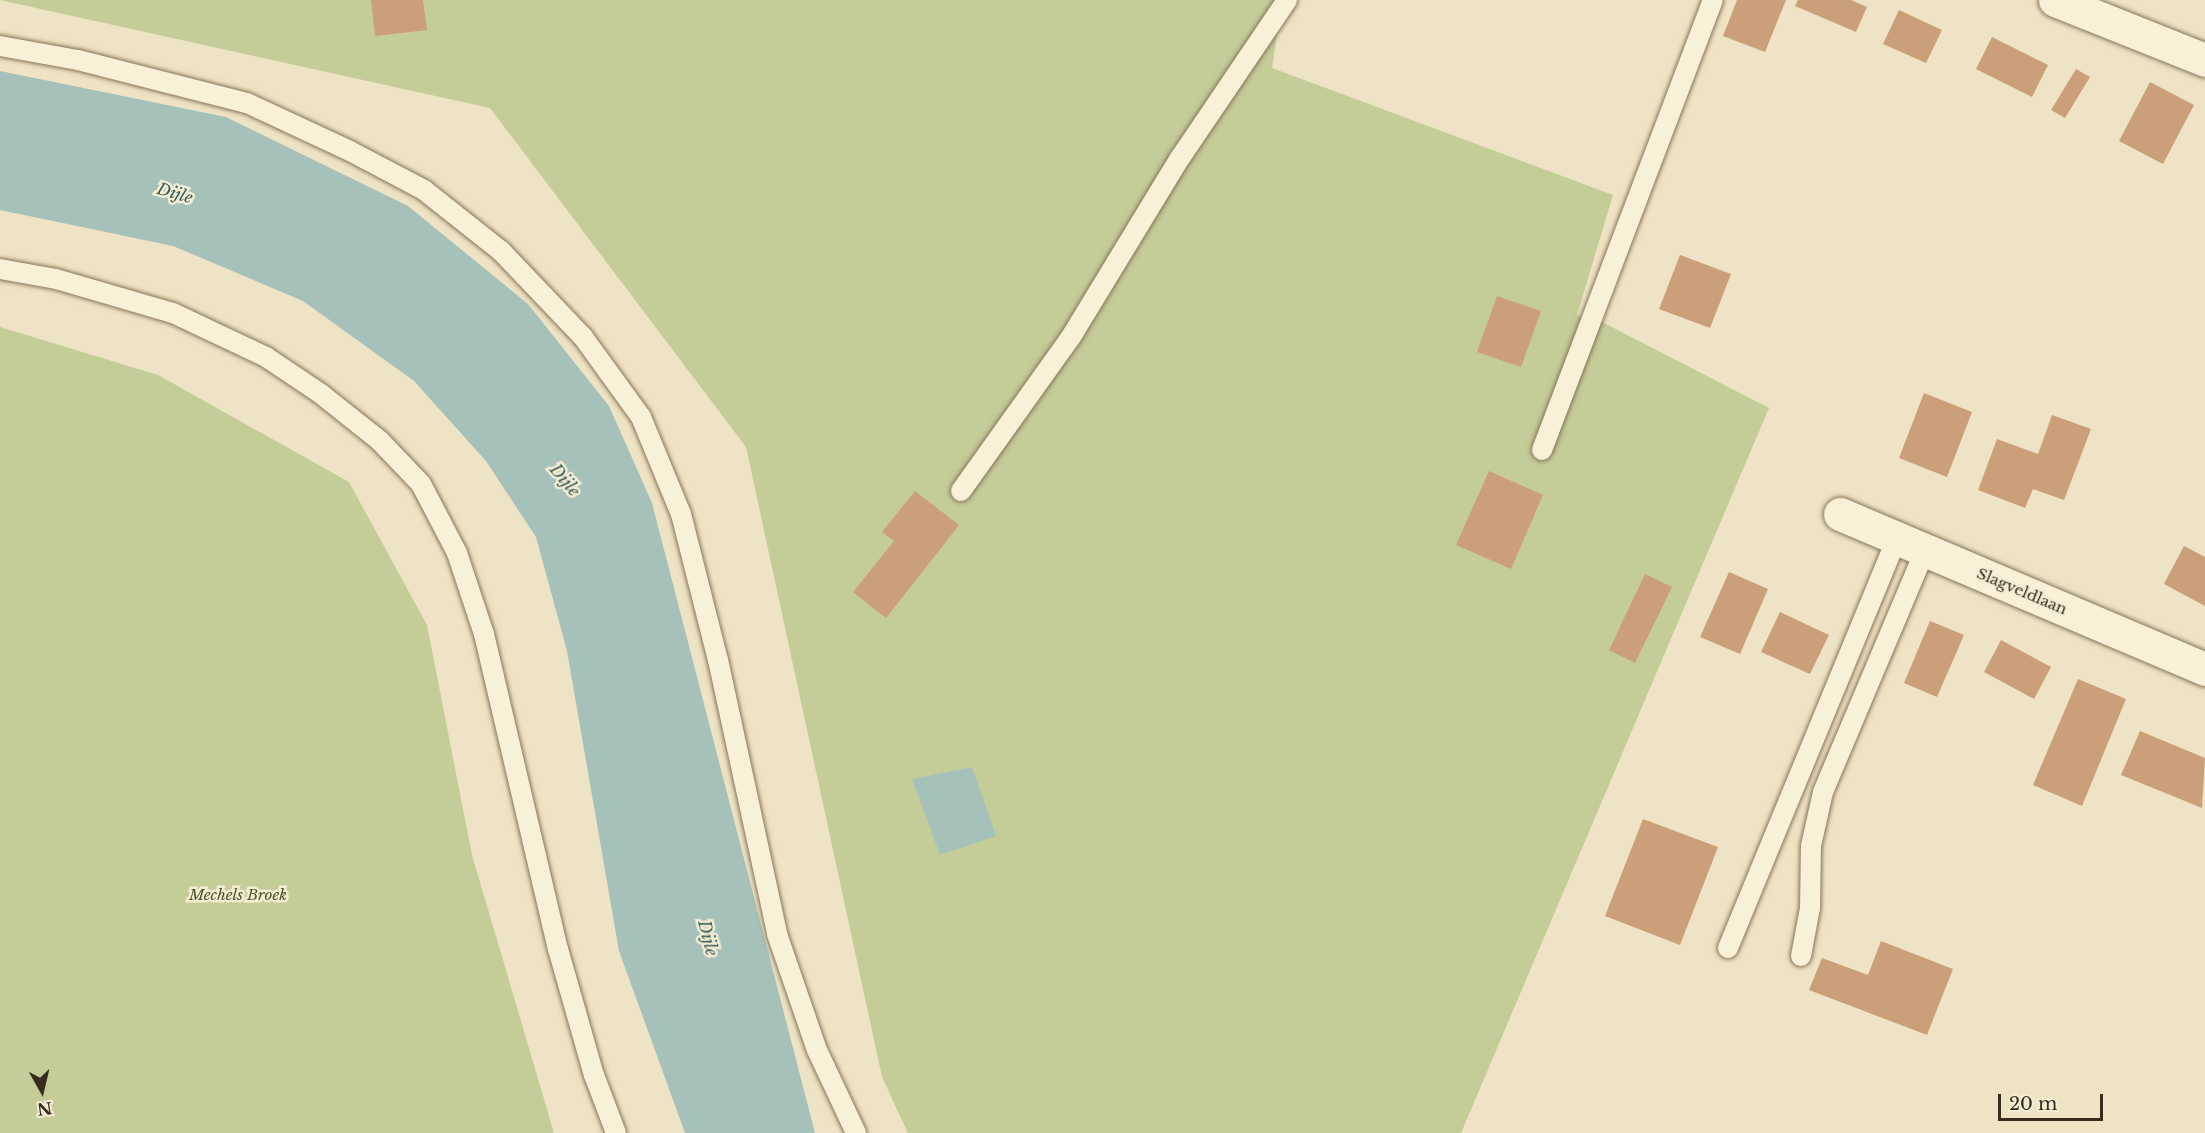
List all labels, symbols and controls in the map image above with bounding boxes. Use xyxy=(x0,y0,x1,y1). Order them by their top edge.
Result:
water label: Dijle xyxy=(155,179,195,207)
water label: Dijle xyxy=(546,460,584,500)
street label: Slagveldlaan xyxy=(1974,564,2070,618)
park label: Mechels Broek xyxy=(189,886,287,904)
water label: Dijle xyxy=(694,918,722,958)
north arrow xyxy=(12,1061,72,1121)
scale bar xyxy=(2001,1082,2106,1120)
text: 20 m xyxy=(2009,1093,2057,1115)
text: N xyxy=(36,1098,53,1120)

